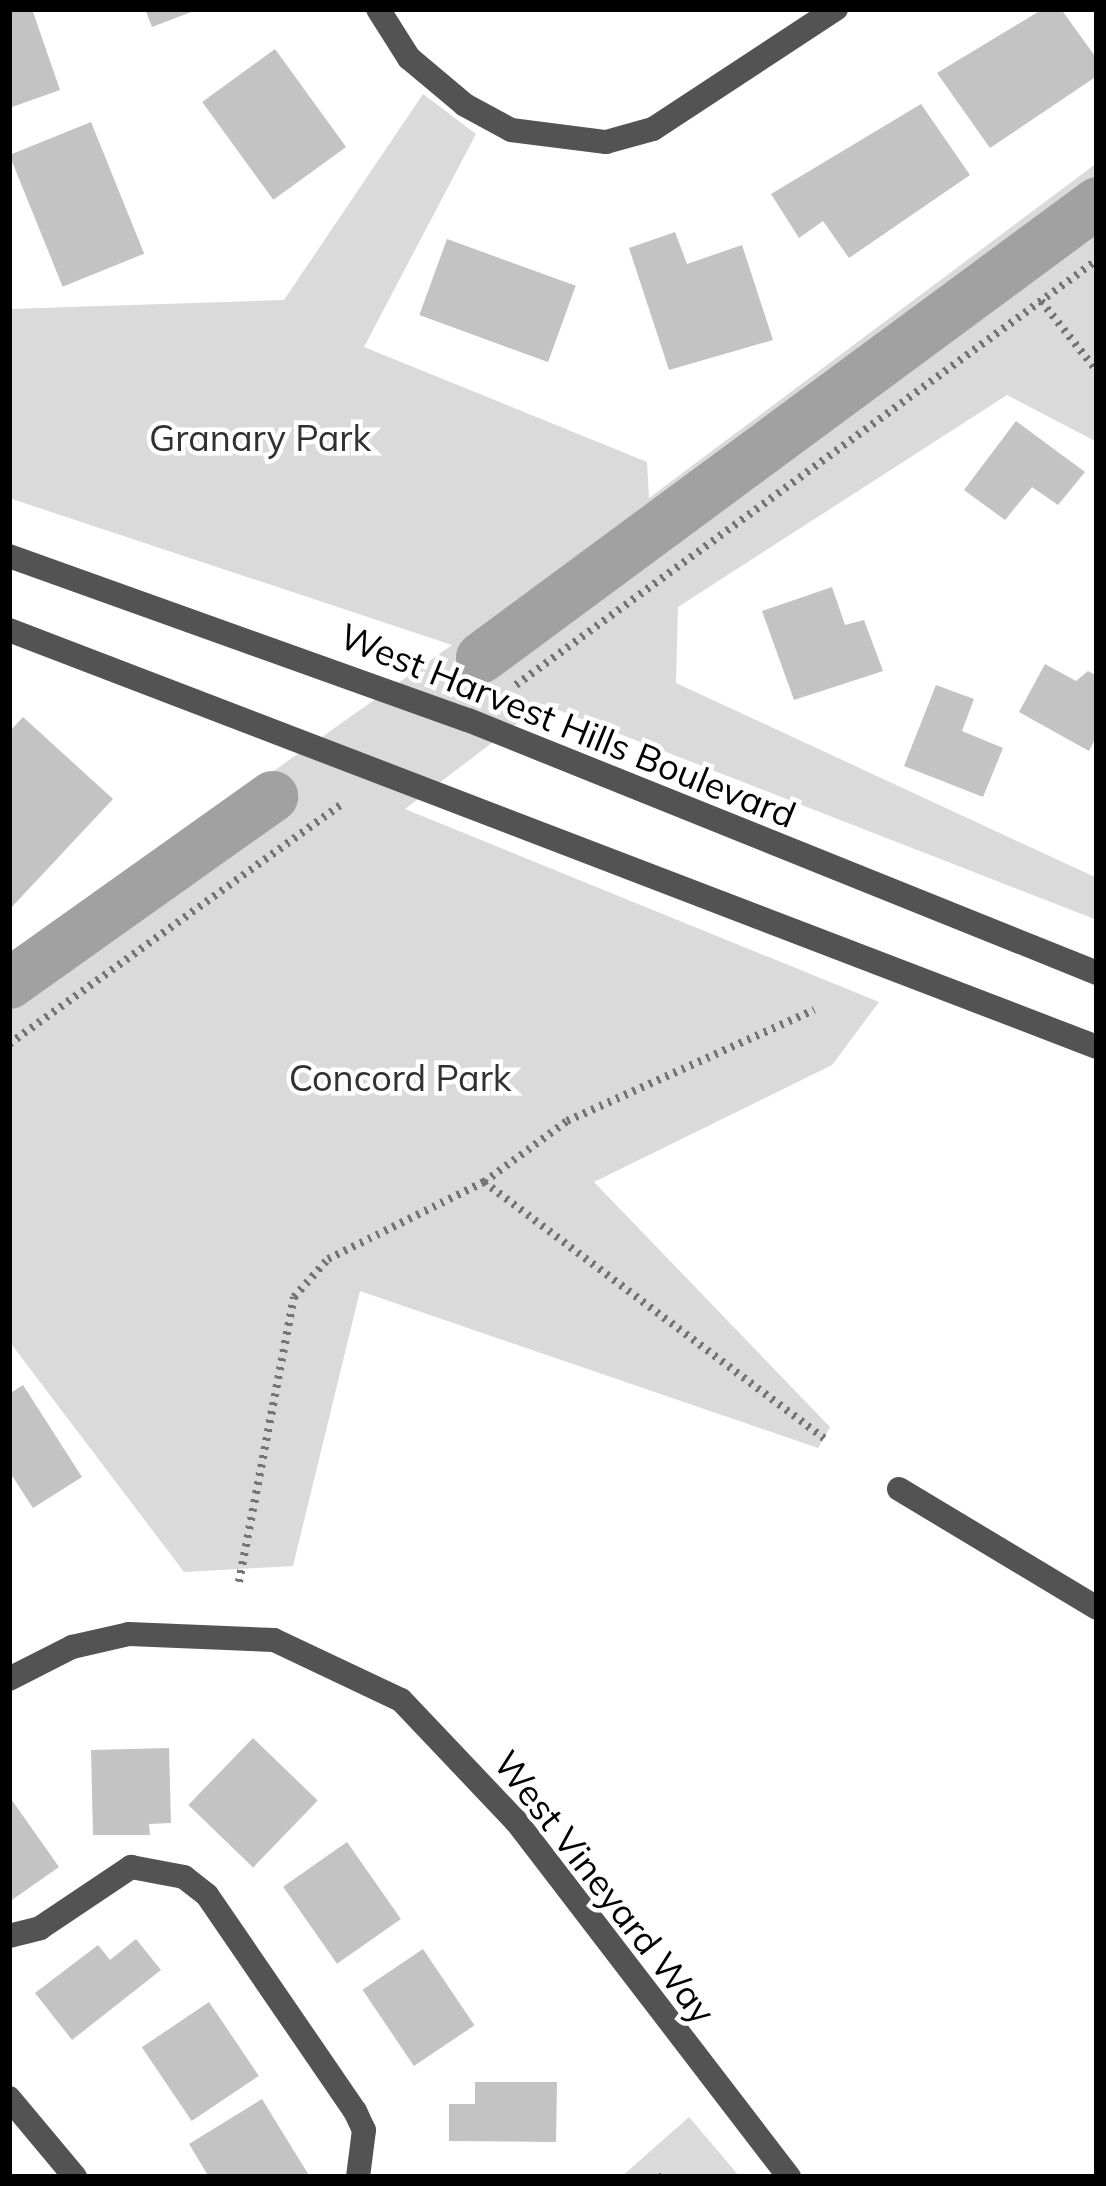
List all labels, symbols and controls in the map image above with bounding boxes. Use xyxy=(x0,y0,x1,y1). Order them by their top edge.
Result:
park label: Granary Park xyxy=(149,416,371,460)
street label: West Harvest Hills Boulevard xyxy=(334,614,802,836)
park label: Concord Park xyxy=(289,1056,511,1100)
street label: West Vineyard Way xyxy=(485,1742,725,2032)

